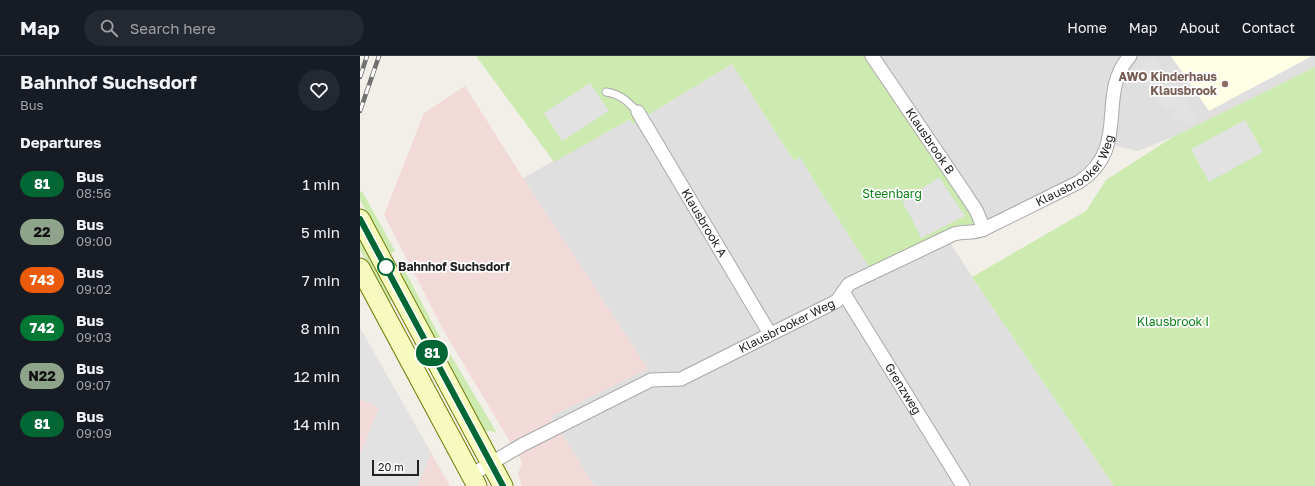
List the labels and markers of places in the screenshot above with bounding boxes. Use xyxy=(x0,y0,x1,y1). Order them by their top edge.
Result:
place label: AWO Kinderhaus Klausbrook xyxy=(1119,69,1217,98)
marker: AWO Kinderhaus Klausbrook xyxy=(1220,79,1230,89)
marker: Bahnhof Suchsdorf xyxy=(377,258,395,276)
place label: Bahnhof Suchsdorf xyxy=(398,259,510,274)

